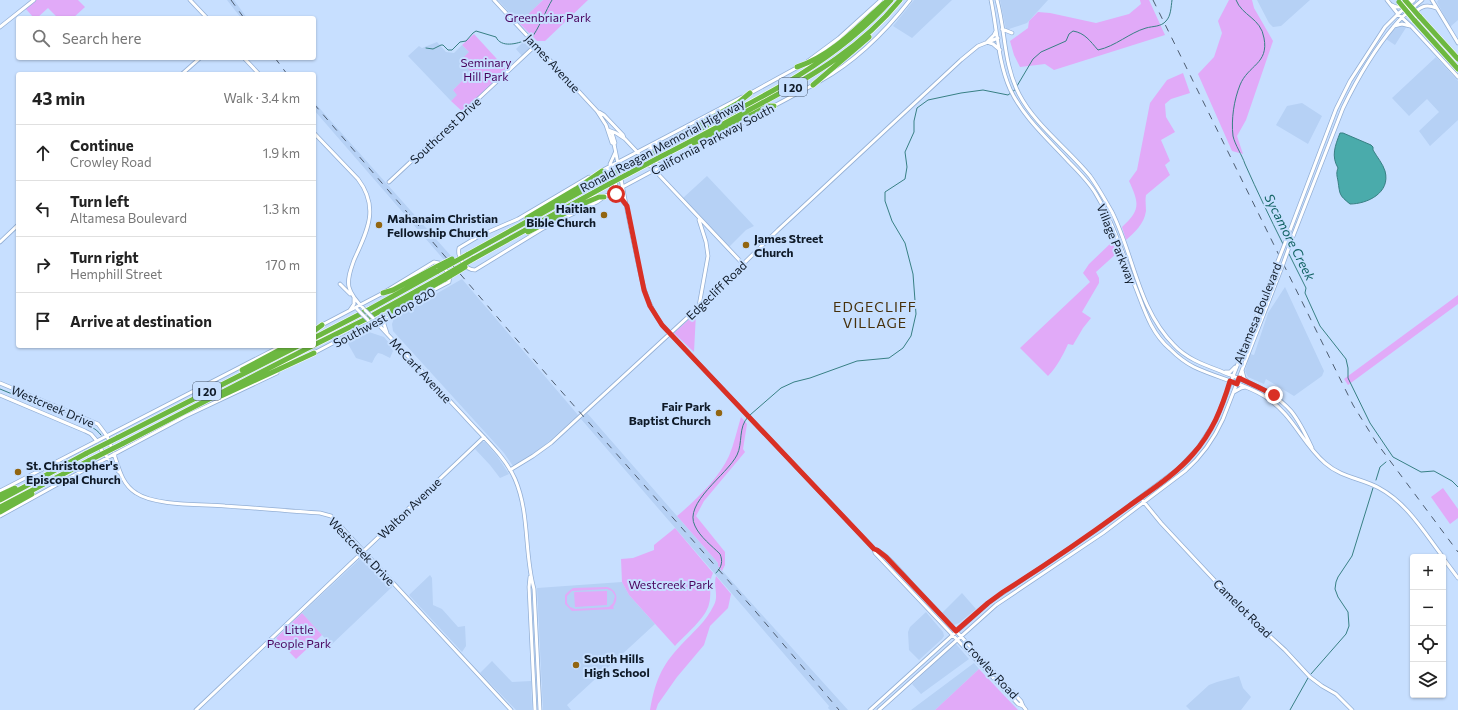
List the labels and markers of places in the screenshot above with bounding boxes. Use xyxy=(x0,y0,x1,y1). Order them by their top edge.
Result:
place label: Haitian Bible Church xyxy=(526,201,596,229)
marker: Haitian Bible Church xyxy=(599,210,609,220)
place label: Mahanaim Christian Fellowship Church xyxy=(387,211,498,239)
marker: Mahanaim Christian Fellowship Church xyxy=(374,220,384,230)
place label: James Street Church xyxy=(754,231,823,259)
marker: James Street Church xyxy=(741,240,751,250)
place label: Fair Park Baptist Church xyxy=(629,399,711,427)
marker: Fair Park Baptist Church xyxy=(714,408,724,418)
place label: St. Christopher's Episcopal Church xyxy=(26,458,121,486)
marker: St. Christopher's Episcopal Church xyxy=(13,467,23,477)
place label: South Hills High School xyxy=(584,651,650,679)
marker: South Hills High School xyxy=(571,660,581,670)

